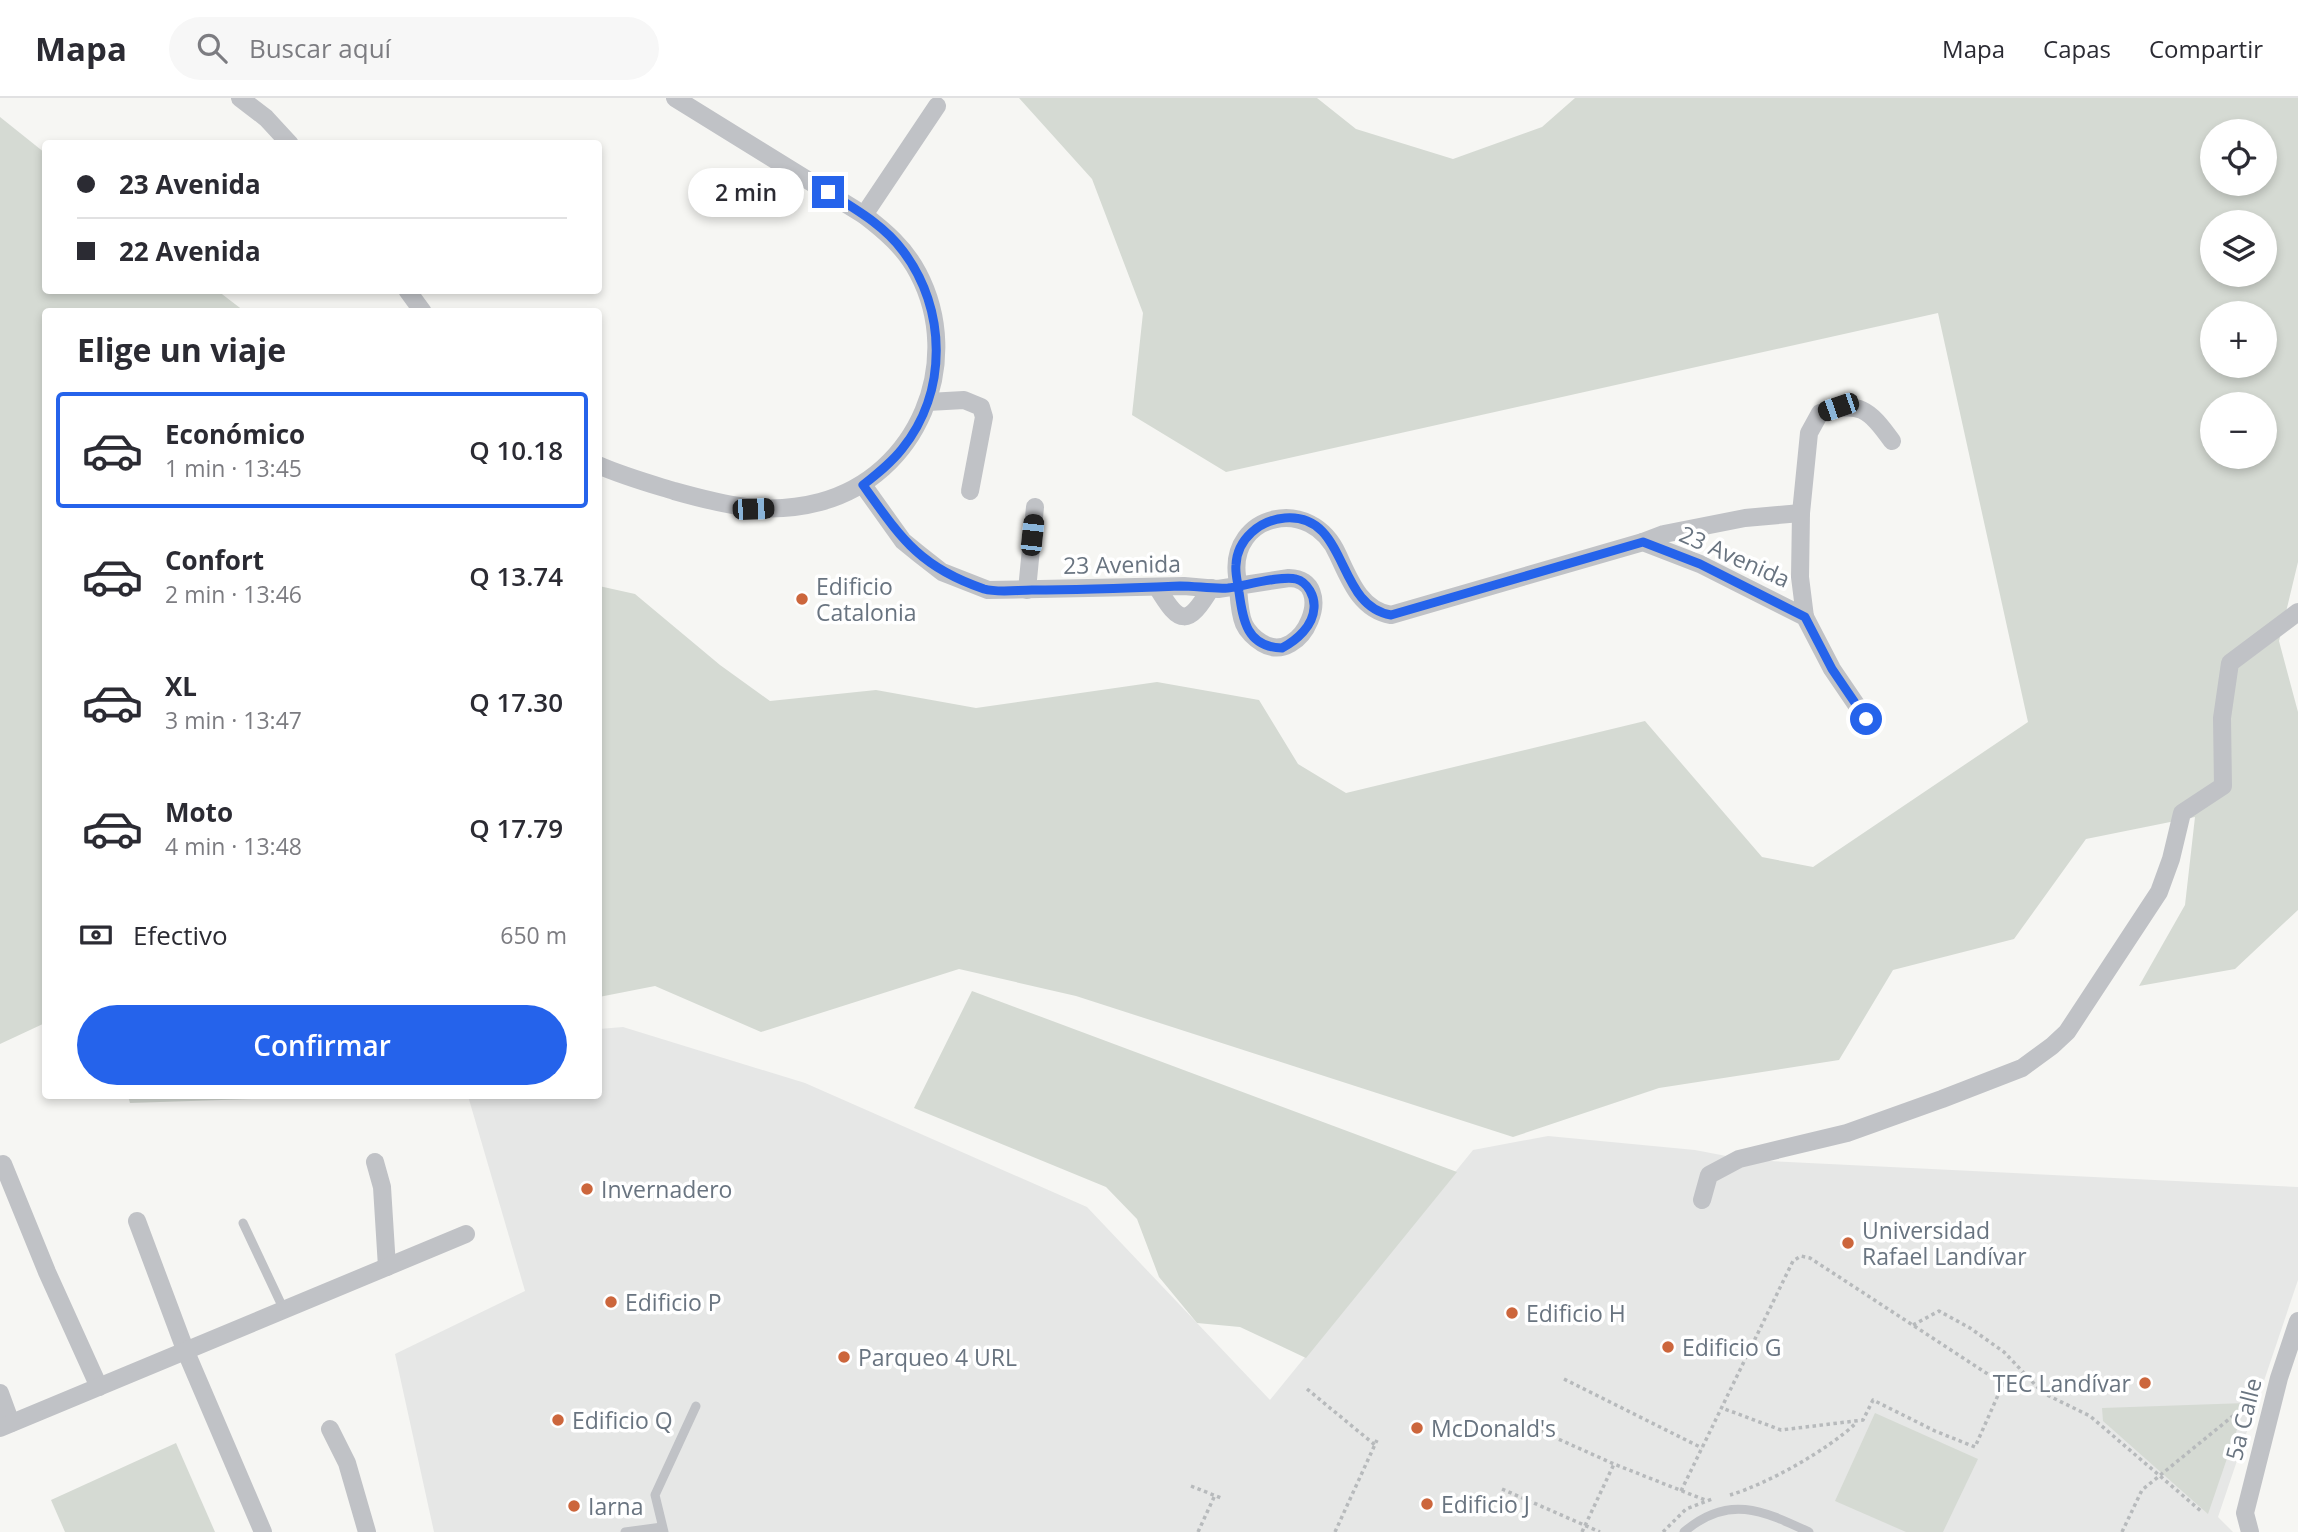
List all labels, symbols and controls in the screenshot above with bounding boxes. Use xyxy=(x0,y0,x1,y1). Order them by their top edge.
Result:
search box xyxy=(169,17,659,80)
text: Mapa xyxy=(35,26,127,71)
icon: search xyxy=(193,29,231,67)
text: Buscar aquí xyxy=(249,30,391,66)
text: Mapa xyxy=(1942,32,2005,65)
text: Capas xyxy=(2043,32,2111,65)
text: Compartir xyxy=(2149,32,2263,65)
map controls xyxy=(2200,119,2277,469)
button: locate xyxy=(2200,119,2277,196)
text: 23 Avenida xyxy=(119,166,261,202)
callout: 2 min xyxy=(688,168,804,217)
text: 2 min xyxy=(715,176,777,208)
route end xyxy=(812,176,844,208)
button: layers xyxy=(2200,210,2277,287)
text: 22 Avenida xyxy=(119,233,261,269)
button: + xyxy=(2200,301,2277,378)
text: Elige un viaje xyxy=(77,328,286,371)
car xyxy=(1815,390,1862,424)
button: − xyxy=(2200,392,2277,469)
text: Económico xyxy=(165,416,305,452)
icon: car xyxy=(81,419,144,482)
text: Q 10.18 xyxy=(469,432,563,468)
text: 1 min · 13:45 xyxy=(165,452,302,484)
car xyxy=(732,498,775,520)
car xyxy=(1020,513,1045,557)
street label: 23 Avenida xyxy=(1675,517,1795,595)
text: Confort xyxy=(165,542,264,578)
icon: car xyxy=(81,545,144,608)
street label: 23 Avenida xyxy=(1063,547,1181,581)
text: Q 13.74 xyxy=(469,558,563,594)
place label: Edificio Catalonia xyxy=(816,570,917,628)
text: 2 min · 13:46 xyxy=(165,578,302,610)
marker: Edificio Catalonia xyxy=(794,591,810,607)
text: XL xyxy=(165,668,197,704)
icon: car xyxy=(81,671,144,734)
text: Q 17.30 xyxy=(469,684,563,720)
route start xyxy=(1850,703,1882,735)
text: 3 min · 13:47 xyxy=(165,704,302,736)
text: Moto xyxy=(165,794,233,830)
icon: car xyxy=(81,797,144,860)
text: Q 17.79 xyxy=(469,810,563,846)
text: 4 min · 13:48 xyxy=(165,830,302,862)
icon: cash xyxy=(77,916,115,954)
text: Efectivo xyxy=(133,917,228,953)
text: 650 m xyxy=(500,919,567,951)
button: Confirmar xyxy=(77,1005,567,1085)
place label: Invernadero xyxy=(601,1173,732,1205)
marker: Invernadero xyxy=(579,1181,595,1197)
place label: Universidad Rafael Landívar xyxy=(1862,1214,2027,1272)
marker: Universidad Rafael Landívar xyxy=(1840,1235,1856,1251)
place label: Edificio P xyxy=(625,1286,722,1318)
marker: Edificio P xyxy=(603,1294,619,1310)
place label: Edificio H xyxy=(1526,1297,1626,1329)
marker: Edificio H xyxy=(1504,1305,1520,1321)
place label: Edificio G xyxy=(1682,1331,1782,1363)
marker: Edificio G xyxy=(1660,1339,1676,1355)
place label: Parqueo 4 URL xyxy=(858,1341,1017,1373)
marker: Parqueo 4 URL xyxy=(836,1349,852,1365)
place label: TEC Landívar xyxy=(1993,1367,2132,1399)
marker: TEC Landívar xyxy=(2137,1375,2153,1391)
street label: 5a Calle xyxy=(2217,1375,2269,1463)
place label: Edificio Q xyxy=(572,1404,673,1436)
marker: Edificio Q xyxy=(550,1412,566,1428)
place label: McDonald's xyxy=(1431,1412,1556,1444)
marker: McDonald's xyxy=(1409,1420,1425,1436)
place label: Edificio J xyxy=(1441,1488,1530,1520)
place label: Iarna xyxy=(588,1490,644,1522)
marker: Edificio J xyxy=(1419,1496,1435,1512)
marker: Iarna xyxy=(566,1498,582,1514)

